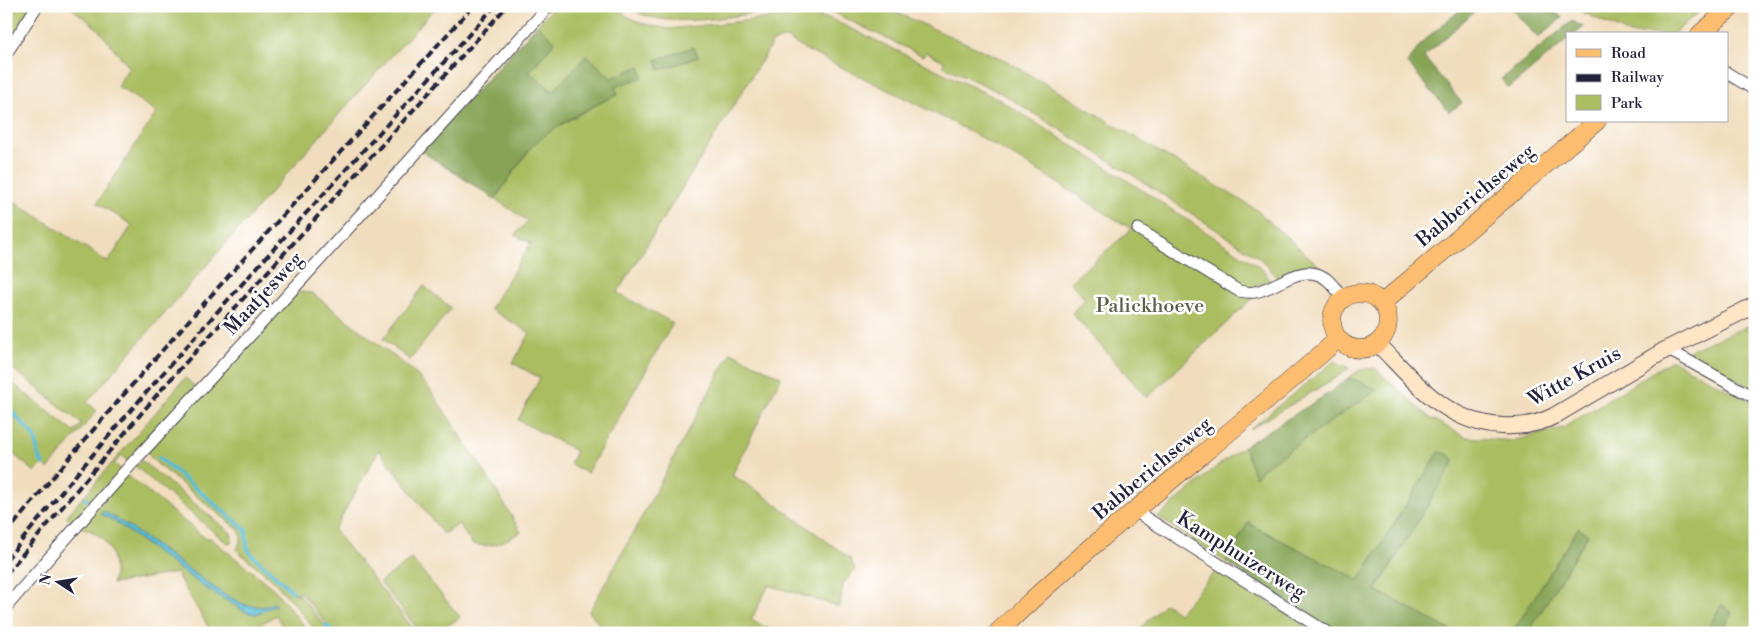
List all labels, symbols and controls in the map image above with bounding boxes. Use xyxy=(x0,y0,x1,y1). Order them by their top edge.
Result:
legend xyxy=(1566,32,1728,122)
text: Road xyxy=(1611,44,1646,63)
text: Railway xyxy=(1611,68,1665,87)
text: Park xyxy=(1611,94,1643,113)
street label: Babberichseweg xyxy=(1411,139,1541,254)
street label: Maatjesweg xyxy=(219,247,309,341)
park label: Palickhoeve xyxy=(1096,294,1204,319)
street label: Witte Kruis xyxy=(1523,341,1626,413)
street label: Babberichseweg xyxy=(1088,412,1218,527)
street label: Kamphuizerweg xyxy=(1172,506,1311,606)
north arrow xyxy=(32,556,82,606)
text: N xyxy=(36,572,56,587)

